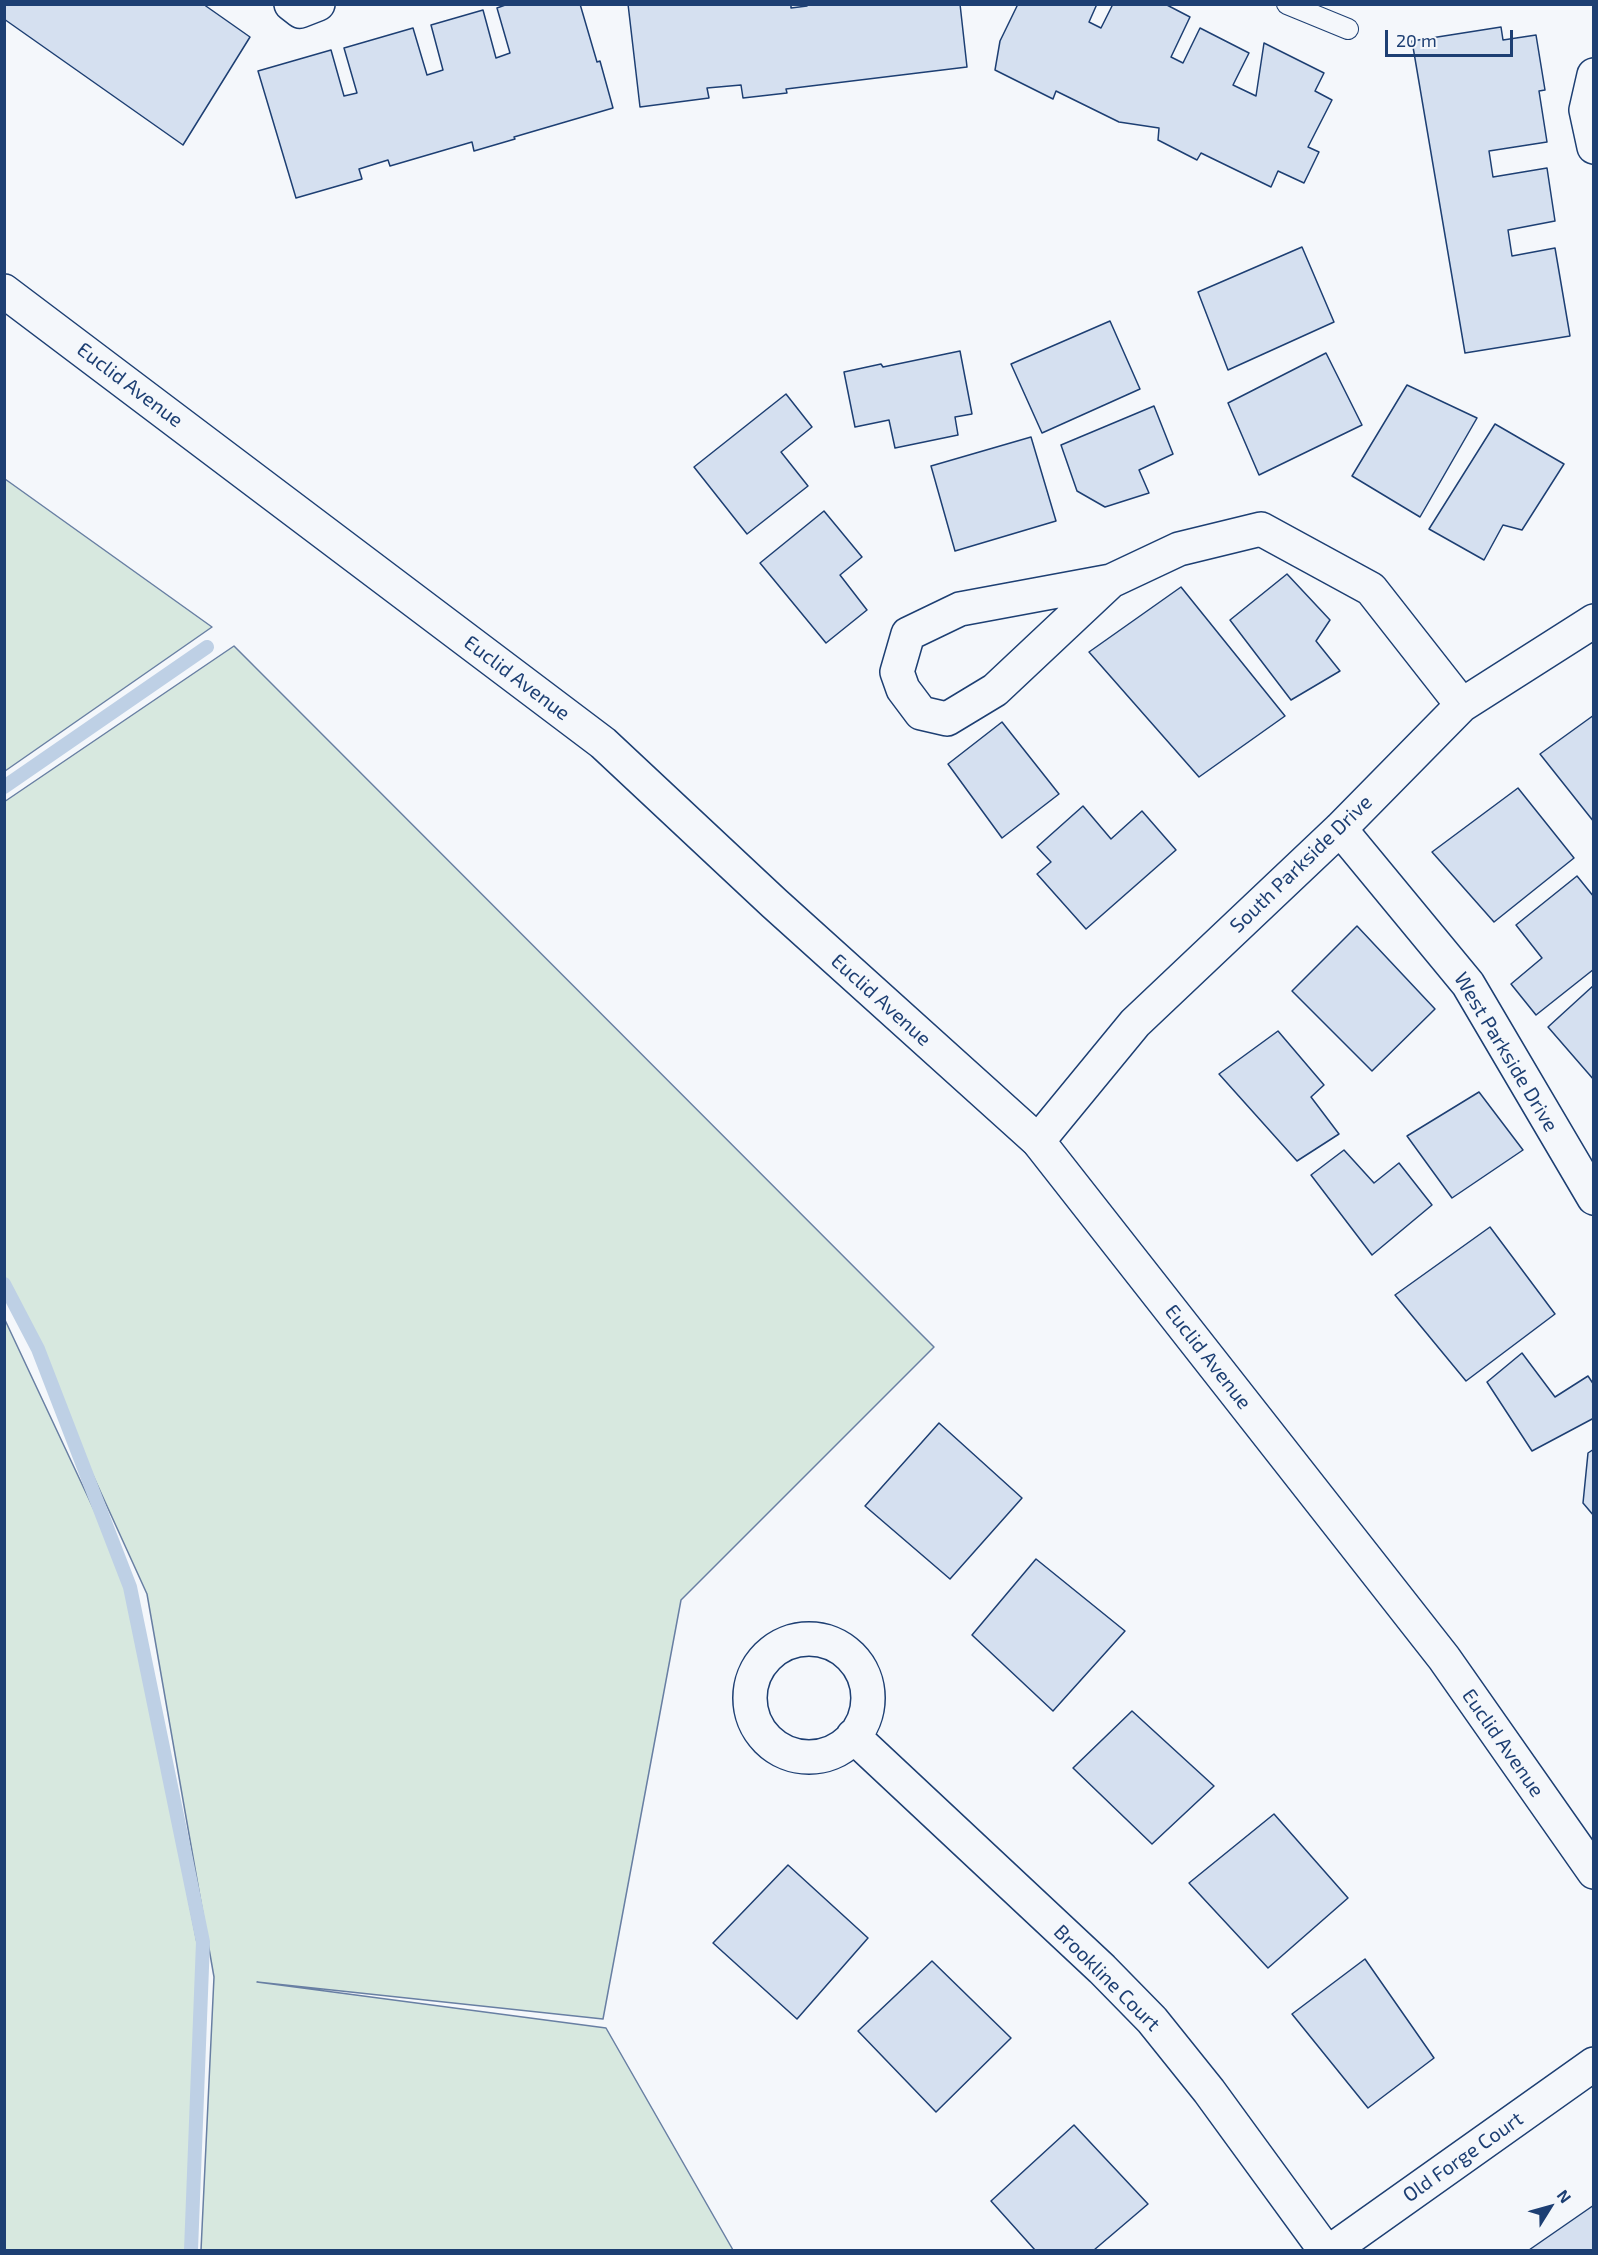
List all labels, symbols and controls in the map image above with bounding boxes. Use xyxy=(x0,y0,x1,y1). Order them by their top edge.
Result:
scale bar xyxy=(1388,18,1516,56)
text: 20 m xyxy=(1396,29,1437,51)
street label: Euclid Avenue xyxy=(72,337,188,433)
street label: Euclid Avenue xyxy=(459,630,575,726)
street label: South Parkside Drive xyxy=(1225,790,1377,938)
street label: Euclid Avenue xyxy=(826,949,936,1051)
street label: West Parkside Drive xyxy=(1449,968,1563,1136)
street label: Euclid Avenue xyxy=(1160,1300,1256,1414)
street label: Euclid Avenue xyxy=(1457,1684,1549,1802)
street label: Brookline Court xyxy=(1049,1920,1165,2036)
street label: Old Forge Court xyxy=(1398,2107,1528,2207)
north arrow xyxy=(1520,2177,1580,2237)
text: N xyxy=(1554,2186,1576,2206)

